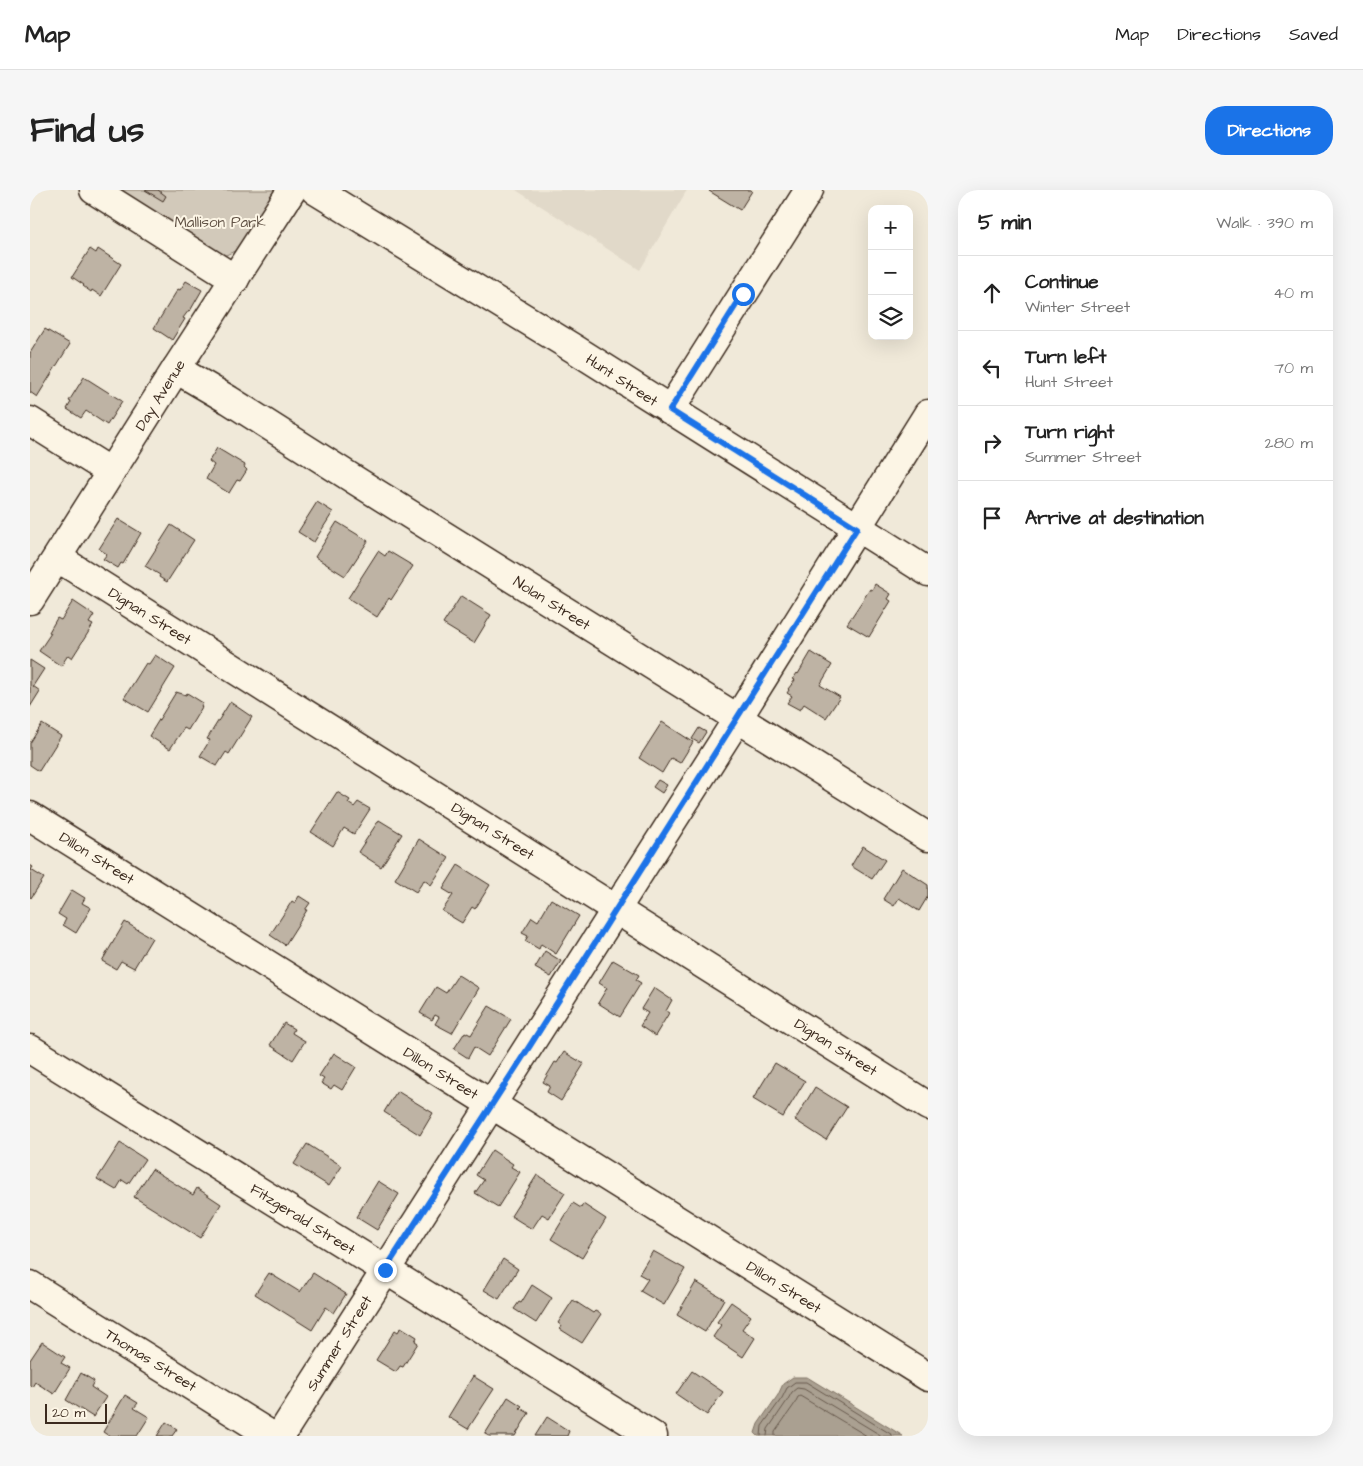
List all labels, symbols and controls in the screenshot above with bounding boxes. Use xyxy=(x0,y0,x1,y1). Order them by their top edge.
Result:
text: Map xyxy=(25,18,70,52)
text: Map xyxy=(1115,22,1149,47)
text: Directions xyxy=(1177,22,1261,47)
text: Saved xyxy=(1289,22,1338,47)
text: Find us xyxy=(30,106,144,155)
button: Directions xyxy=(1205,106,1333,155)
map controls xyxy=(868,205,913,340)
button: + xyxy=(868,205,913,250)
text: 5 min xyxy=(978,208,1031,237)
park label: Mallison Park xyxy=(174,212,266,233)
text: Walk · 390 m xyxy=(1216,212,1313,234)
button: − xyxy=(868,250,913,295)
text: Continue xyxy=(1025,269,1099,296)
icon: ahead xyxy=(978,279,1006,307)
text: 40 m xyxy=(1273,282,1313,304)
route start xyxy=(732,283,755,306)
button: layers xyxy=(868,295,913,340)
text: Winter Street xyxy=(1025,296,1130,318)
text: Turn left xyxy=(1025,344,1106,371)
street label: Hunt Street xyxy=(581,349,662,412)
icon: left xyxy=(978,354,1006,382)
street label: Day Avenue xyxy=(130,356,191,435)
text: 70 m xyxy=(1274,357,1313,379)
text: Hunt Street xyxy=(1025,371,1113,393)
text: Turn right xyxy=(1025,419,1114,446)
icon: right xyxy=(978,429,1006,457)
text: 280 m xyxy=(1265,432,1313,454)
text: Summer Street xyxy=(1025,446,1142,468)
icon: arrive xyxy=(978,504,1006,532)
text: Arrive at destination xyxy=(1025,505,1204,532)
street label: Nolan Street xyxy=(509,571,594,636)
street label: Dignan Street xyxy=(104,582,195,651)
street label: Dignan Street xyxy=(447,797,538,866)
street label: Dillon Street xyxy=(55,827,138,890)
street label: Dignan Street xyxy=(790,1013,881,1082)
street label: Dillon Street xyxy=(399,1042,482,1105)
street label: Fitzgerald Street xyxy=(246,1179,359,1261)
street label: Dillon Street xyxy=(742,1256,825,1319)
route end xyxy=(374,1259,397,1282)
street label: Summer Street xyxy=(302,1291,377,1395)
street label: Thomas Street xyxy=(101,1324,201,1397)
scale bar xyxy=(45,1401,108,1424)
text: 20 m xyxy=(52,1403,85,1423)

